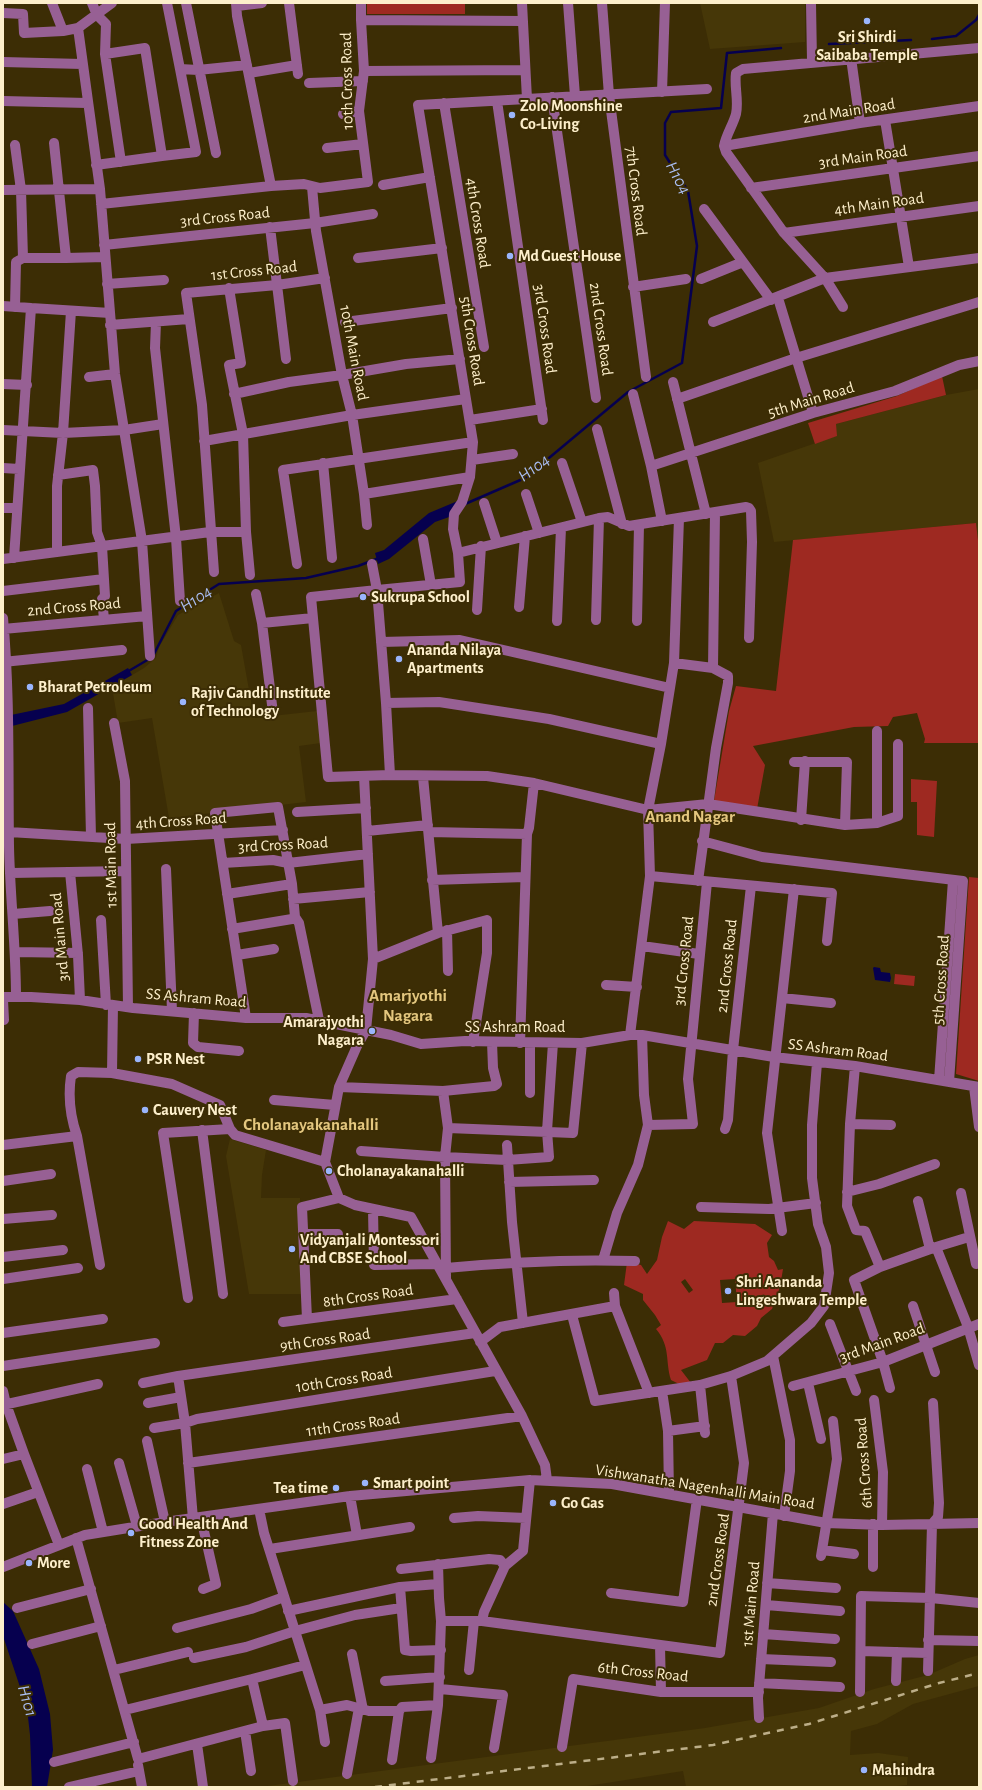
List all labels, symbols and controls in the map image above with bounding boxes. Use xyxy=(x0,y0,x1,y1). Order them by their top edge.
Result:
marker: Sri Shirdi Saibaba Temple xyxy=(862,16,872,26)
place label: Sri Shirdi Saibaba Temple xyxy=(816,27,918,65)
street label: 10th Cross Road xyxy=(337,32,357,130)
street label: 2nd Main Road xyxy=(802,94,896,128)
place label: Zolo Moonshine Co-Living xyxy=(520,96,622,134)
marker: Zolo Moonshine Co-Living xyxy=(507,110,517,120)
street label: 3rd Main Road xyxy=(818,141,908,173)
street label: 7th Cross Road xyxy=(621,145,651,237)
water label: H104 xyxy=(661,158,695,198)
street label: 4th Cross Road xyxy=(461,177,495,269)
street label: 4th Main Road xyxy=(833,188,925,220)
street label: 3rd Cross Road xyxy=(179,203,271,231)
place label: Md Guest House xyxy=(518,246,621,266)
marker: Md Guest House xyxy=(505,251,515,261)
street label: 1st Cross Road xyxy=(210,257,298,285)
street label: 2nd Cross Road xyxy=(585,281,617,377)
street label: 3rd Cross Road xyxy=(529,283,561,375)
street label: 5th Cross Road xyxy=(455,295,489,387)
street label: 10th Main Road xyxy=(335,304,373,402)
street label: 5th Main Road xyxy=(766,378,856,422)
water label: H104 xyxy=(514,450,554,486)
water label: H104 xyxy=(176,581,216,617)
place label: Sukrupa School xyxy=(371,587,470,607)
marker: Sukrupa School xyxy=(358,592,368,602)
street label: 2nd Cross Road xyxy=(26,593,122,621)
place label: Ananda Nilaya Apartments xyxy=(407,640,501,678)
marker: Ananda Nilaya Apartments xyxy=(394,654,404,664)
place label: Bharat Petroleum xyxy=(38,677,152,697)
marker: Bharat Petroleum xyxy=(25,682,35,692)
place label: Rajiv Gandhi Institute of Technology xyxy=(191,683,331,721)
marker: Rajiv Gandhi Institute of Technology xyxy=(178,697,188,707)
district label: Anand Nagar xyxy=(645,807,735,827)
street label: 4th Cross Road xyxy=(135,808,227,834)
street label: 1st Main Road xyxy=(101,822,121,908)
street label: 3rd Cross Road xyxy=(238,833,328,857)
street label: 3rd Main Road xyxy=(47,892,73,982)
street label: 3rd Cross Road xyxy=(670,915,698,1007)
street label: 2nd Cross Road xyxy=(713,918,741,1014)
street label: 5th Cross Road xyxy=(928,934,954,1026)
street label: SS Ashram Road xyxy=(145,984,247,1012)
district label: Amarjyothi Nagara xyxy=(369,986,447,1026)
place label: Amarajyothi Nagara xyxy=(283,1012,364,1050)
street label: SS Ashram Road xyxy=(465,1017,565,1037)
marker: Amarajyothi Nagara xyxy=(367,1026,377,1036)
street label: SS Ashram Road xyxy=(787,1034,889,1066)
place label: PSR Nest xyxy=(146,1049,205,1069)
marker: PSR Nest xyxy=(133,1054,143,1064)
place label: Cauvery Nest xyxy=(153,1100,237,1120)
marker: Cauvery Nest xyxy=(140,1105,150,1115)
district label: Cholanayakanahalli xyxy=(243,1115,379,1135)
place label: Cholanayakanahalli xyxy=(337,1161,465,1181)
marker: Cholanayakanahalli xyxy=(324,1166,334,1176)
place label: Vidyanjali Montessori And CBSE School xyxy=(300,1230,440,1268)
marker: Vidyanjali Montessori And CBSE School xyxy=(287,1244,297,1254)
place label: Shri Aananda Lingeshwara Temple xyxy=(736,1272,867,1310)
street label: 8th Cross Road xyxy=(322,1280,414,1312)
marker: Shri Aananda Lingeshwara Temple xyxy=(723,1286,733,1296)
street label: 3rd Main Road xyxy=(837,1319,927,1367)
street label: 9th Cross Road xyxy=(279,1324,371,1356)
street label: 10th Cross Road xyxy=(294,1363,394,1397)
street label: 11th Cross Road xyxy=(305,1409,401,1441)
street label: 6th Cross Road xyxy=(851,1417,877,1509)
street label: Vishwanatha Nagenhalli Main Road xyxy=(594,1460,816,1514)
place label: Smart point xyxy=(373,1473,449,1493)
place label: Tea time xyxy=(273,1478,328,1498)
marker: Smart point xyxy=(360,1478,370,1488)
marker: Tea time xyxy=(331,1483,341,1493)
place label: Go Gas xyxy=(561,1493,604,1513)
marker: Go Gas xyxy=(548,1498,558,1508)
street label: 2nd Cross Road xyxy=(702,1512,734,1608)
place label: Good Health And Fitness Zone xyxy=(139,1514,248,1552)
marker: Good Health And Fitness Zone xyxy=(126,1528,136,1538)
place label: More xyxy=(37,1553,70,1573)
marker: More xyxy=(24,1558,34,1568)
street label: 1st Main Road xyxy=(738,1561,764,1647)
street label: 6th Cross Road xyxy=(597,1658,689,1686)
water label: H101 xyxy=(13,1683,41,1719)
place label: Mahindra xyxy=(872,1760,935,1780)
marker: Mahindra xyxy=(859,1765,869,1775)

